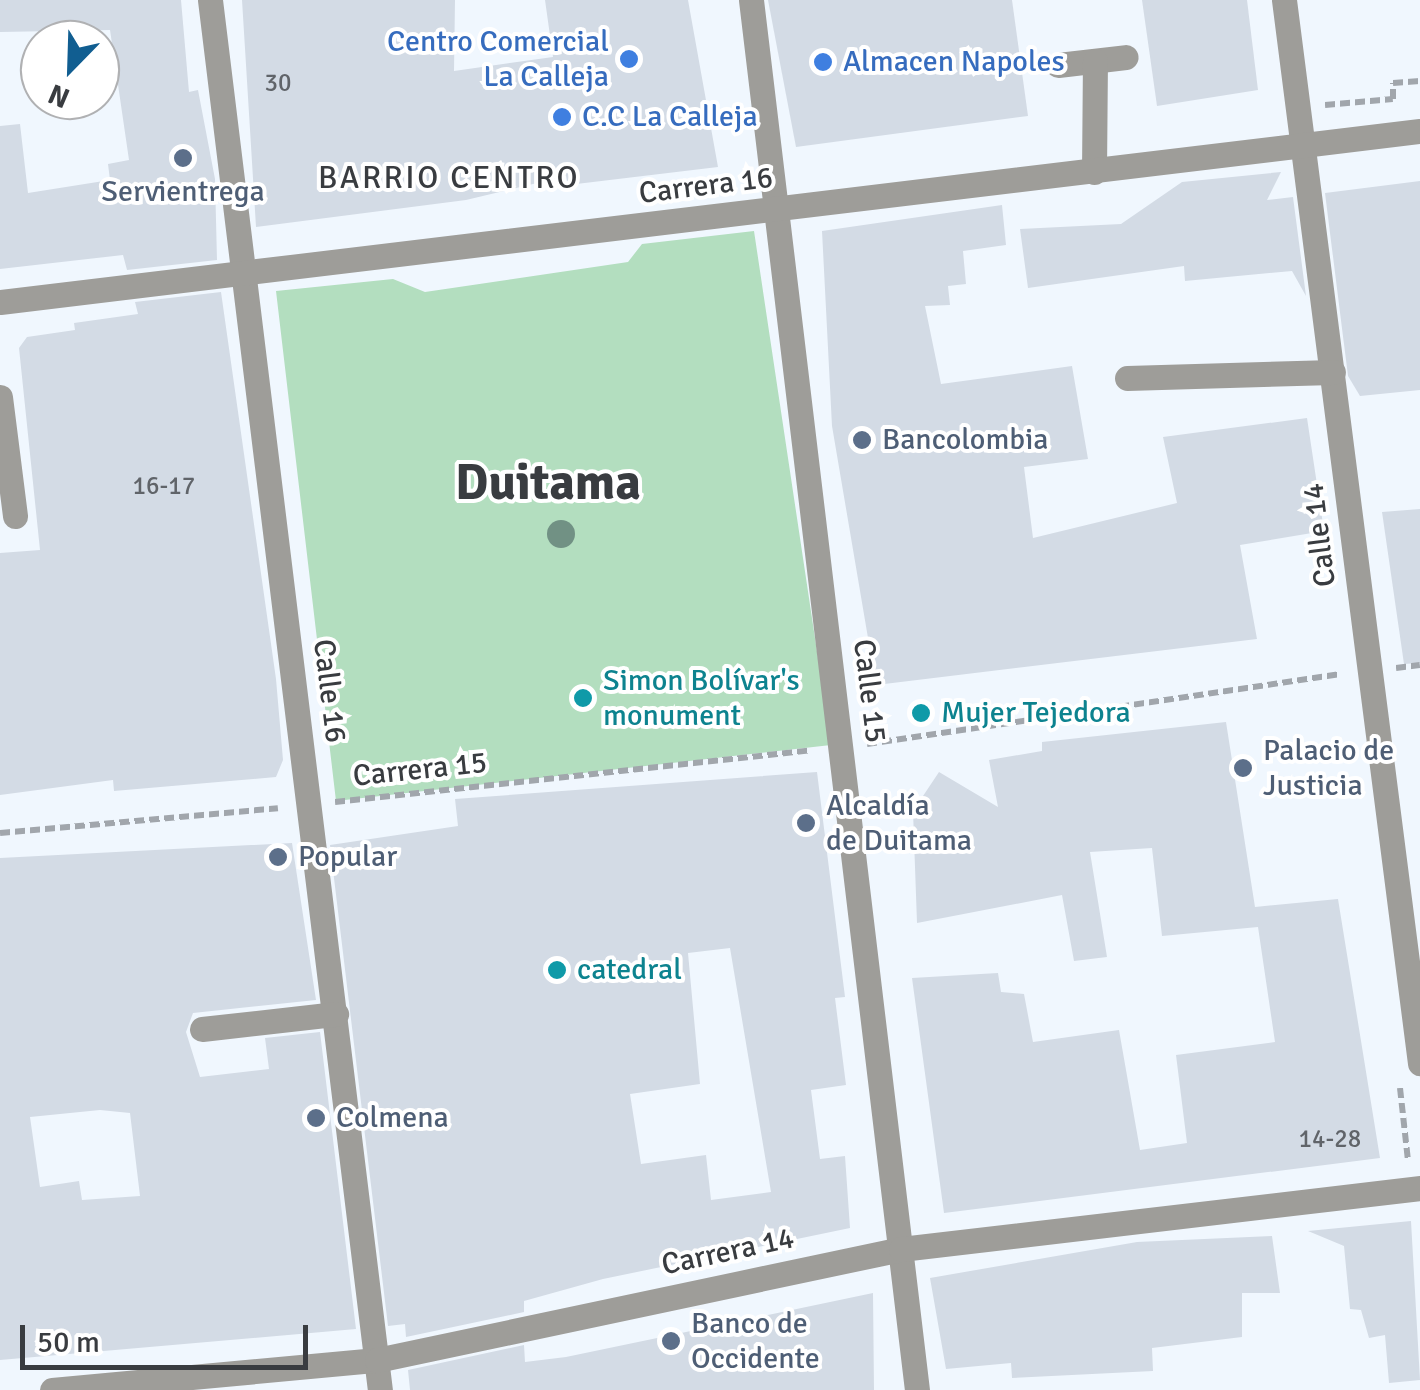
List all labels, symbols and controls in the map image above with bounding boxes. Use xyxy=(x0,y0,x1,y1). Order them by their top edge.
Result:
north arrow xyxy=(20,20,120,120)
place label: Centro Comercial La Calleja xyxy=(387,24,609,94)
place label: Almacen Napoles xyxy=(843,44,1065,80)
marker: Centro Comercial La Calleja xyxy=(618,48,640,70)
marker: Almacen Napoles xyxy=(812,51,834,73)
house number: 30 xyxy=(265,68,291,98)
text: N xyxy=(43,76,75,115)
place label: C.C La Calleja xyxy=(582,99,758,135)
marker: C.C La Calleja xyxy=(551,106,573,128)
marker: Servientrega xyxy=(172,147,194,169)
district label: BARRIO CENTRO xyxy=(318,159,580,197)
street label: Carrera 16 xyxy=(637,160,775,212)
place label: Servientrega xyxy=(101,174,265,210)
place label: Bancolombia xyxy=(882,422,1048,458)
marker: Bancolombia xyxy=(851,429,873,451)
district label: Duitama xyxy=(455,454,641,514)
house number: 16-17 xyxy=(133,471,195,501)
street label: Calle 14 xyxy=(1296,481,1344,589)
street label: Calle 16 xyxy=(305,637,353,745)
street label: Calle 15 xyxy=(845,637,893,745)
place label: Simon Bolívar's monument xyxy=(603,663,800,734)
marker: Simon Bolívar's monument xyxy=(572,687,594,709)
place label: Mujer Tejedora xyxy=(941,695,1131,731)
marker: Mujer Tejedora xyxy=(910,702,932,724)
place label: Palacio de Justicia xyxy=(1263,733,1394,804)
street label: Carrera 15 xyxy=(351,745,489,795)
marker: Palacio de Justicia xyxy=(1232,757,1254,779)
place label: Alcaldía de Duitama xyxy=(826,788,972,858)
marker: Alcaldía de Duitama xyxy=(795,812,817,834)
place label: Popular xyxy=(298,839,397,875)
marker: Popular xyxy=(267,846,289,868)
place label: catedral xyxy=(577,952,682,988)
marker: catedral xyxy=(546,959,568,981)
place label: Colmena xyxy=(336,1100,449,1136)
marker: Colmena xyxy=(305,1107,327,1129)
house number: 14-28 xyxy=(1299,1124,1361,1154)
street label: Carrera 14 xyxy=(658,1220,798,1284)
scale bar xyxy=(25,1305,312,1367)
place label: Banco de Occidente xyxy=(691,1306,820,1376)
text: 50 m xyxy=(37,1324,100,1361)
marker: Banco de Occidente xyxy=(660,1330,682,1352)

